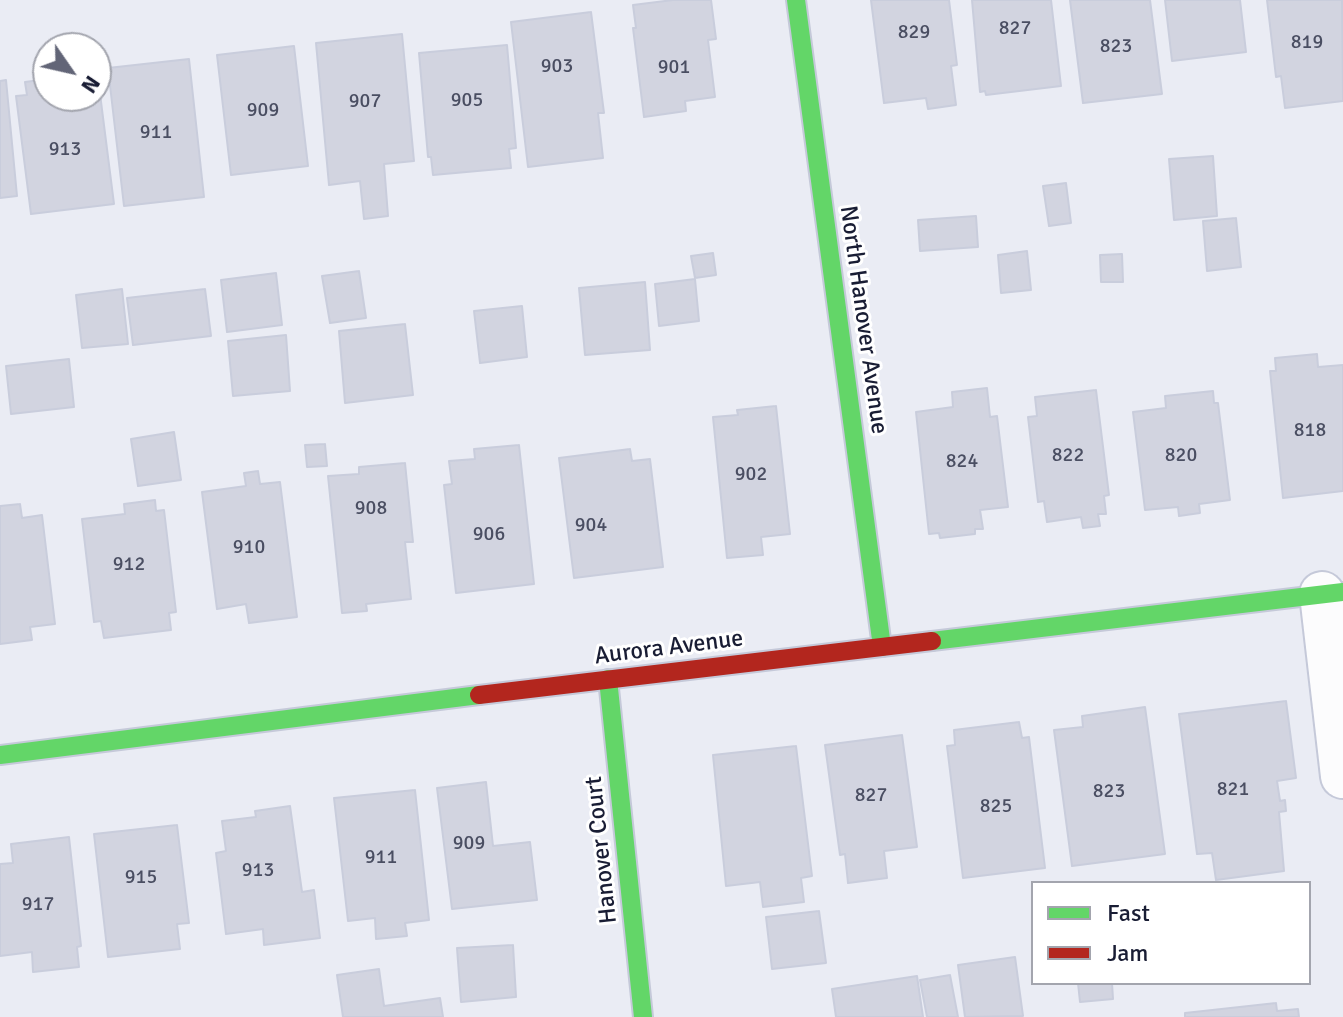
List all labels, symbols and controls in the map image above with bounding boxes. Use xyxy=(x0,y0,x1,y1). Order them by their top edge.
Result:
house number: 827 xyxy=(999,17,1031,41)
house number: 829 xyxy=(898,21,930,45)
house number: 819 xyxy=(1291,31,1323,55)
north arrow xyxy=(32,32,112,112)
house number: 823 xyxy=(1100,35,1132,59)
house number: 903 xyxy=(541,55,573,79)
house number: 901 xyxy=(658,56,690,80)
text: N xyxy=(75,71,106,98)
house number: 905 xyxy=(451,89,483,113)
house number: 907 xyxy=(349,90,381,114)
house number: 909 xyxy=(247,99,279,123)
house number: 911 xyxy=(140,121,172,145)
house number: 913 xyxy=(49,138,81,162)
street label: North Hanover Avenue xyxy=(833,204,893,436)
house number: 818 xyxy=(1294,419,1326,443)
house number: 822 xyxy=(1052,444,1084,468)
house number: 820 xyxy=(1165,444,1197,468)
house number: 824 xyxy=(946,450,978,474)
house number: 902 xyxy=(735,463,767,487)
house number: 908 xyxy=(355,497,387,521)
house number: 904 xyxy=(575,514,607,538)
house number: 906 xyxy=(473,523,505,547)
house number: 910 xyxy=(233,536,265,560)
house number: 912 xyxy=(113,553,145,577)
street label: Aurora Avenue xyxy=(593,625,745,671)
street label: Hanover Court xyxy=(580,775,624,925)
house number: 821 xyxy=(1217,778,1249,802)
house number: 823 xyxy=(1093,780,1125,804)
house number: 827 xyxy=(855,784,887,808)
house number: 825 xyxy=(980,795,1012,819)
house number: 909 xyxy=(453,832,485,856)
house number: 911 xyxy=(365,846,397,870)
house number: 913 xyxy=(242,859,274,883)
house number: 915 xyxy=(125,866,157,890)
legend xyxy=(1031,881,1311,985)
house number: 917 xyxy=(22,893,54,917)
text: Fast xyxy=(1107,898,1150,928)
text: Jam xyxy=(1107,938,1148,968)

